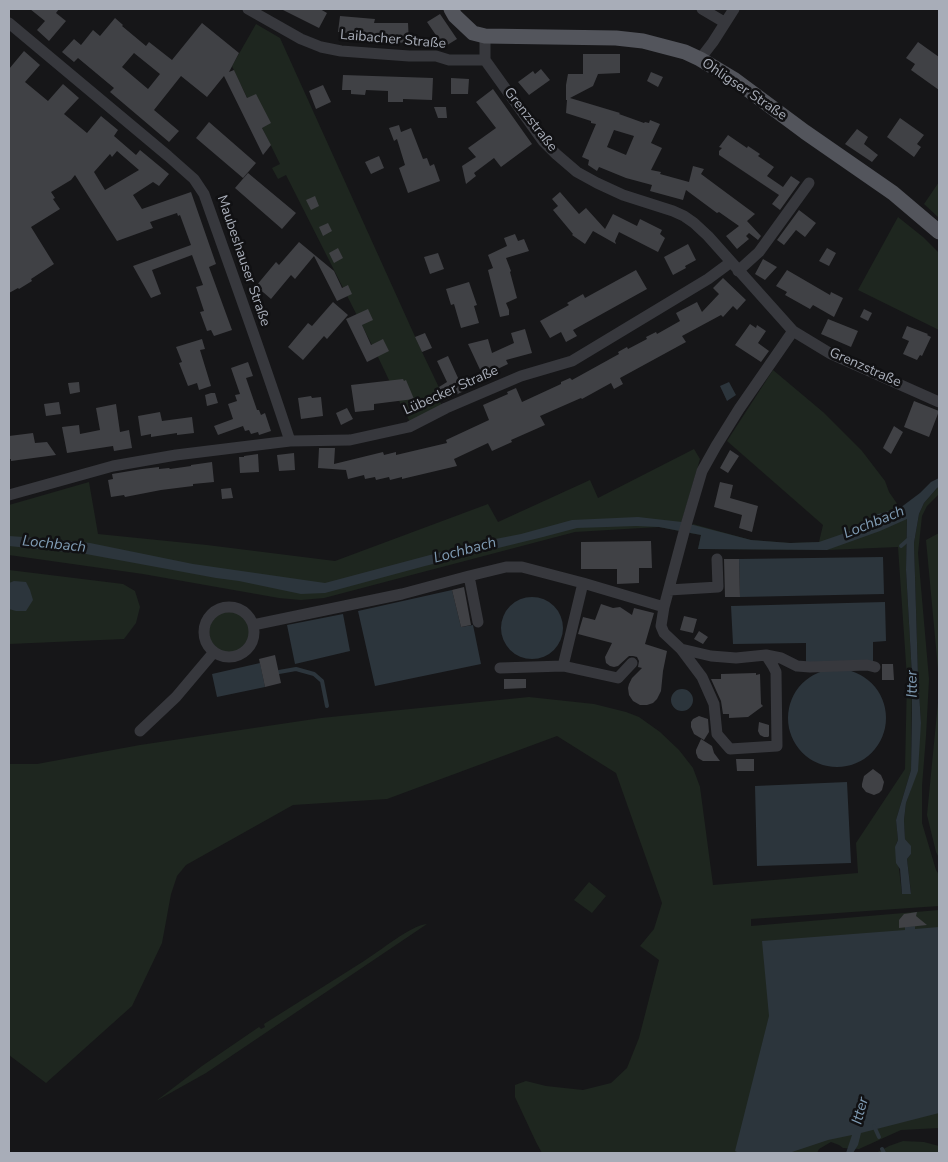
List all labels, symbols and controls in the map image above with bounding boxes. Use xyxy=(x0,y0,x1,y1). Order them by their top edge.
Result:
street label: Laibacher Straße xyxy=(339,27,447,53)
street label: Ohligser Straße xyxy=(698,55,790,125)
street label: Grenzstraße xyxy=(500,85,560,155)
street label: Maubeshauser Straße xyxy=(213,193,273,329)
street label: Grenzstraße xyxy=(826,345,904,391)
street label: Lübecker Straße xyxy=(401,363,501,419)
water label: Lochbach xyxy=(841,503,907,543)
water label: Lochbach xyxy=(21,533,87,557)
water label: Lochbach xyxy=(432,534,498,568)
water label: Itter xyxy=(904,670,922,698)
water label: Itter xyxy=(849,1095,873,1127)

